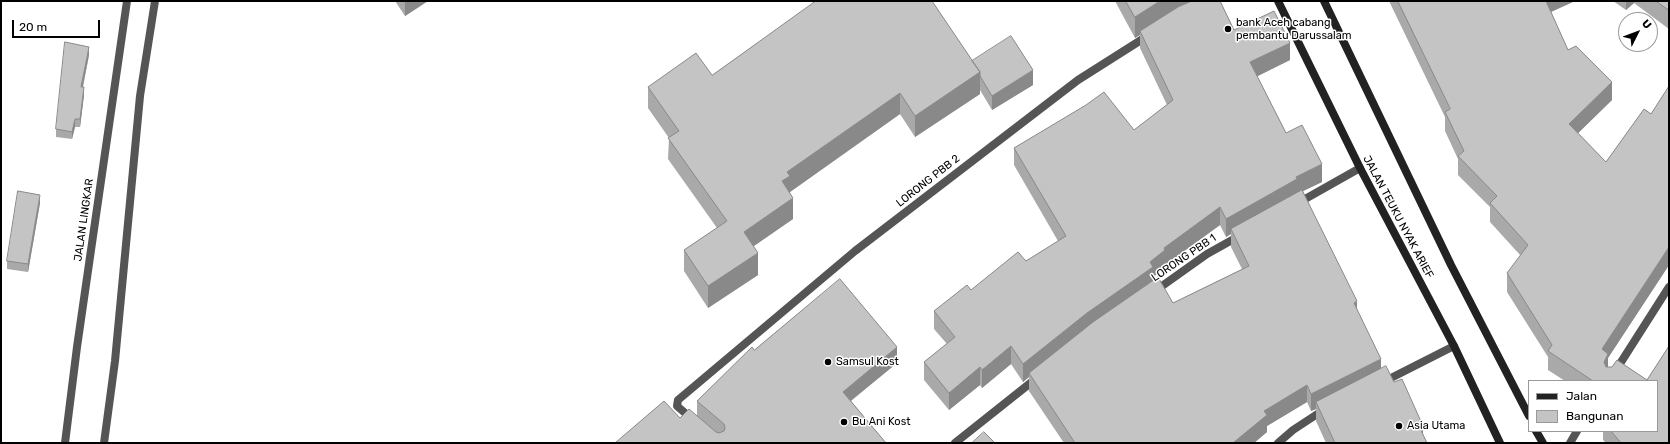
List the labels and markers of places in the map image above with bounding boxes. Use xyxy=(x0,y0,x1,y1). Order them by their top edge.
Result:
place label: bank Aceh cabang pembantu Darussalam xyxy=(1236,16,1352,42)
marker: bank Aceh cabang pembantu Darussalam xyxy=(1223,24,1233,34)
place label: Samsul Kost xyxy=(836,355,899,369)
marker: Samsul Kost xyxy=(823,357,833,367)
place label: Bu Ani Kost xyxy=(852,415,911,429)
marker: Bu Ani Kost xyxy=(839,417,849,427)
place label: Asia Utama xyxy=(1407,419,1465,433)
marker: Asia Utama xyxy=(1394,421,1404,431)

